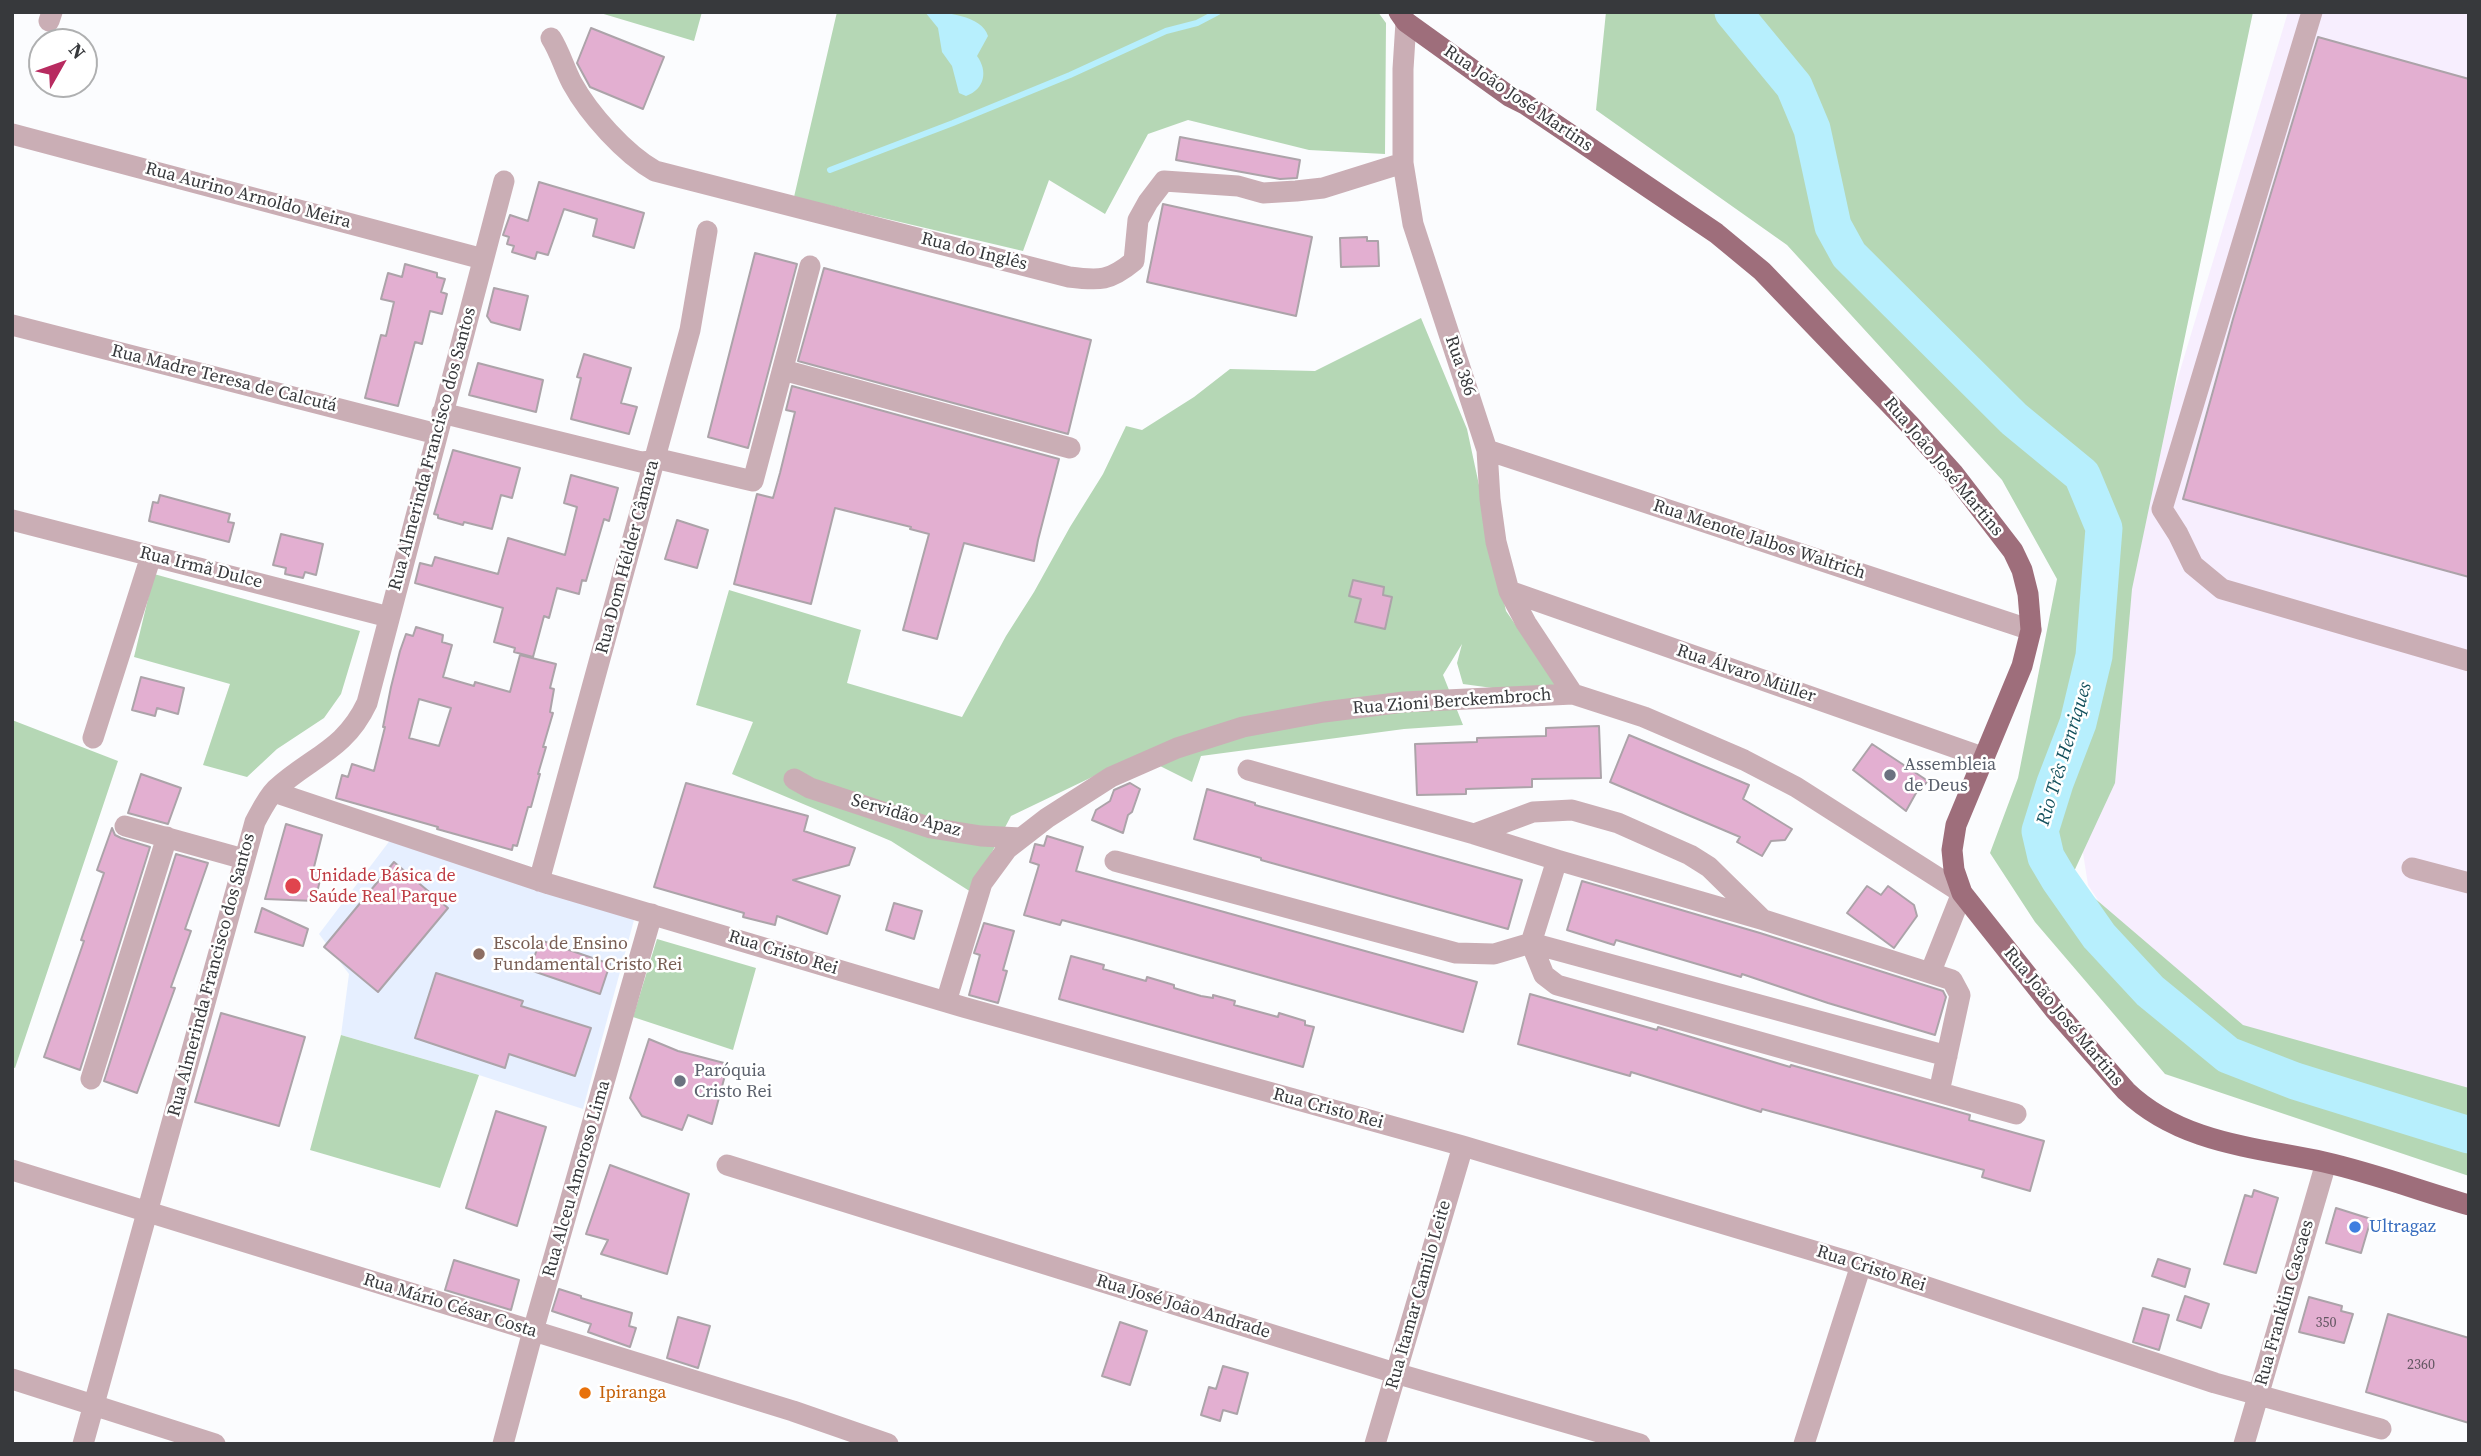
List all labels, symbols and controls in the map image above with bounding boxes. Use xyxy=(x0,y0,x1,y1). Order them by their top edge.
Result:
north arrow xyxy=(28,28,98,98)
text: N xyxy=(63,37,92,64)
street label: Rua João José Martins xyxy=(1439,41,1597,157)
street label: Rua Aurino Arnoldo Meira xyxy=(143,158,353,234)
street label: Rua do Inglês xyxy=(919,228,1029,276)
street label: Rua Almerinda Francisco dos Santos xyxy=(385,305,481,593)
street label: Rua 386 xyxy=(1440,333,1480,399)
street label: Rua Madre Teresa de Calcutá xyxy=(109,340,339,418)
street label: Rua João José Martins xyxy=(1878,393,2008,541)
street label: Rua Dom Hélder Câmara xyxy=(592,458,664,656)
street label: Rua Menote Jalbos Waltrich xyxy=(1650,495,1868,585)
street label: Rua Irmã Dulce xyxy=(137,542,265,594)
street label: Rua Álvaro Müller xyxy=(1674,640,1818,708)
water label: Rio Três Henriques xyxy=(2032,680,2098,828)
street label: Rua Zioni Berckembroch xyxy=(1352,684,1552,720)
place label: Assembleia de Deus xyxy=(1904,754,1996,796)
marker: Assembleia de Deus xyxy=(1882,767,1898,783)
street label: Servidão Apaz xyxy=(849,790,963,842)
street label: Rua Almerinda Francisco dos Santos xyxy=(164,831,260,1119)
place label: Unidade Básica de Saúde Real Parque xyxy=(309,865,457,908)
marker: Unidade Básica de Saúde Real Parque xyxy=(283,876,303,896)
street label: Rua Cristo Rei xyxy=(726,926,840,980)
place label: Escola de Ensino Fundamental Cristo Rei xyxy=(493,933,682,976)
street label: Rua João José Martins xyxy=(1998,943,2128,1091)
marker: Escola de Ensino Fundamental Cristo Rei xyxy=(471,946,487,962)
place label: Paróquia Cristo Rei xyxy=(694,1060,772,1102)
marker: Paróquia Cristo Rei xyxy=(672,1073,688,1089)
street label: Rua Alceu Amoroso Lima xyxy=(538,1078,616,1280)
street label: Rua Cristo Rei xyxy=(1270,1084,1386,1134)
street label: Rua Itamar Camilo Leite xyxy=(1382,1198,1456,1392)
place label: Ultragaz xyxy=(2369,1216,2436,1238)
street label: Rua Franklin Cascaes xyxy=(2251,1217,2319,1389)
marker: Ultragaz xyxy=(2347,1219,2363,1235)
street label: Rua Cristo Rei xyxy=(1814,1241,1928,1297)
street label: Rua Mário César Costa xyxy=(360,1269,540,1343)
street label: Rua José João Andrade xyxy=(1093,1270,1273,1344)
house number: 350 xyxy=(2316,1315,2336,1331)
house number: 2360 xyxy=(2407,1357,2435,1373)
place label: Ipiranga xyxy=(599,1382,667,1404)
marker: Ipiranga xyxy=(577,1385,593,1401)

